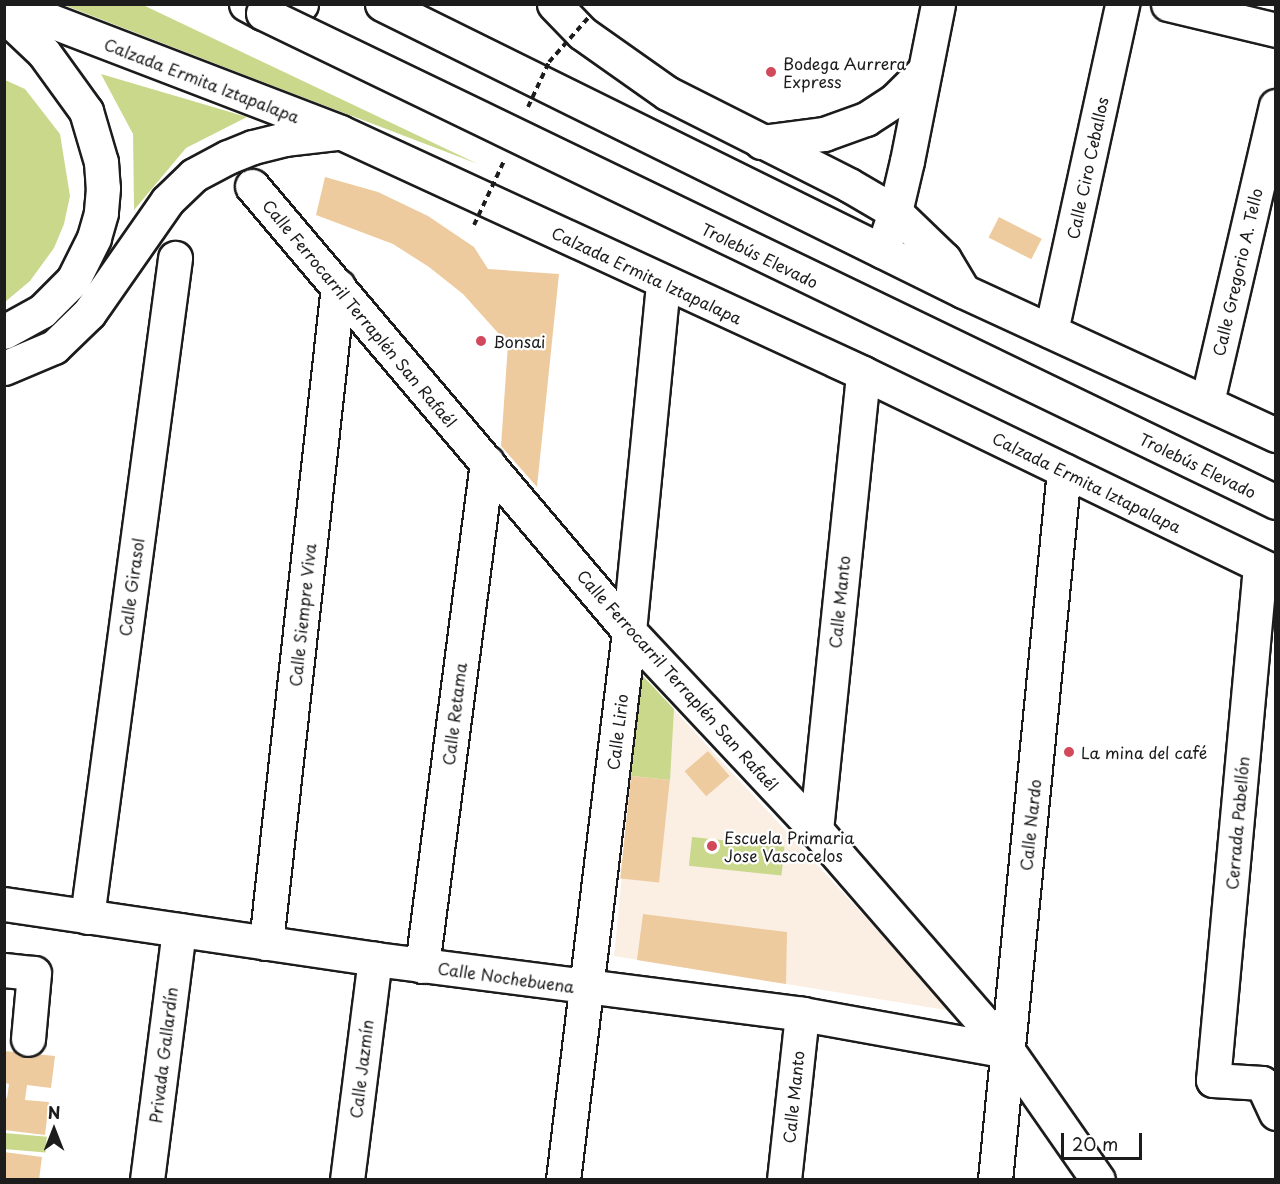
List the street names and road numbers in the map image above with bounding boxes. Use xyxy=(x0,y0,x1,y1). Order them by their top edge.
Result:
street label: Calzada Ermita Iztapalapa xyxy=(102,34,302,126)
street label: Calle Ciro Ceballos xyxy=(1062,95,1112,241)
street label: Calle Gregorio A. Tello xyxy=(1208,186,1266,358)
street label: Calle Ferrocarril Terraplén San Rafaél xyxy=(259,195,461,431)
street label: Trolebús Elevado xyxy=(699,219,821,291)
street label: Calzada Ermita Iztapalapa xyxy=(549,222,745,328)
street label: Calzada Ermita Iztapalapa xyxy=(989,428,1185,536)
street label: Trolebús Elevado xyxy=(1137,429,1259,501)
street label: Calle Girasol xyxy=(115,537,147,637)
street label: Calle Siempre Viva xyxy=(285,542,319,688)
street label: Calle Manto xyxy=(825,554,853,650)
street label: Calle Ferrocarril Terraplén San Rafaél xyxy=(573,565,783,795)
street label: Calle Retama xyxy=(438,662,470,766)
street label: Calle Lirio xyxy=(603,693,631,771)
street label: Cerrada Pabellón xyxy=(1222,756,1252,890)
street label: Calle Nardo xyxy=(1016,778,1044,872)
street label: Calle Nochebuena xyxy=(436,958,576,996)
street label: Privada Gallardín xyxy=(145,986,181,1124)
street label: Calle Jazmín xyxy=(345,1018,377,1120)
street label: Calle Manto xyxy=(779,1049,807,1145)

